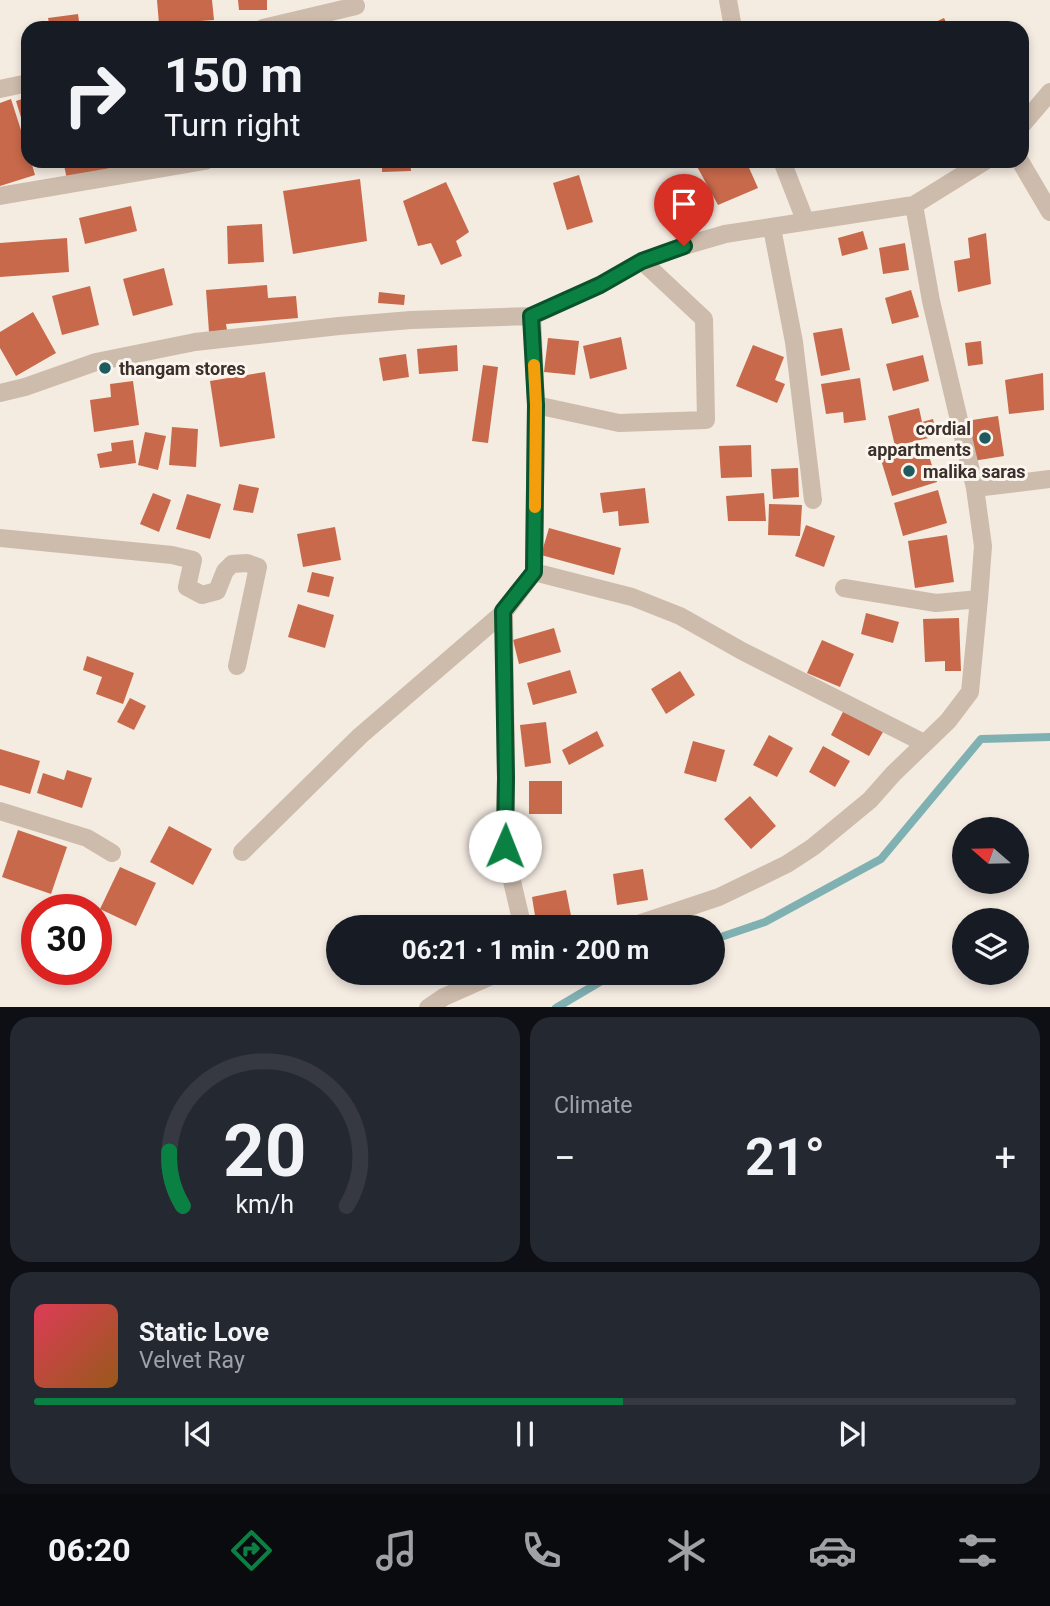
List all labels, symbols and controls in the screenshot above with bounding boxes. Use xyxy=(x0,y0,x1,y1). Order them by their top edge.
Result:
text: 150 m xyxy=(164,47,303,104)
icon: right xyxy=(49,49,140,140)
text: Turn right xyxy=(164,106,300,144)
pin xyxy=(654,174,714,246)
icon: arrive xyxy=(665,185,703,223)
place label: thangam stores xyxy=(119,358,246,379)
marker: thangam stores xyxy=(97,360,113,376)
place label: cordial appartments xyxy=(868,418,971,460)
marker: cordial appartments xyxy=(977,430,993,446)
place label: malika saras xyxy=(923,461,1026,482)
marker: malika saras xyxy=(901,463,917,479)
position arrow xyxy=(468,809,542,883)
north arrow xyxy=(952,817,1029,894)
map controls xyxy=(952,817,1029,985)
speed limit sign: 30 xyxy=(21,894,112,985)
button: layers xyxy=(952,908,1029,985)
text: 06:21 · 1 min · 200 m xyxy=(402,935,649,965)
text: Climate xyxy=(554,1092,633,1119)
text: 20 xyxy=(223,1108,307,1194)
text: 21° xyxy=(745,1127,825,1188)
text: − xyxy=(554,1136,576,1180)
text: + xyxy=(994,1136,1016,1180)
text: km/h xyxy=(236,1189,294,1218)
text: Static Love xyxy=(139,1317,269,1347)
text: Velvet Ray xyxy=(139,1347,245,1374)
icon: previous xyxy=(179,1415,217,1453)
icon: pause xyxy=(506,1415,544,1453)
icon: next xyxy=(833,1415,871,1453)
icon: directions xyxy=(227,1526,276,1575)
icon: music xyxy=(372,1526,421,1575)
icon: phone xyxy=(517,1526,566,1575)
icon: climate xyxy=(662,1526,711,1575)
icon: car xyxy=(808,1526,857,1575)
icon: filters xyxy=(953,1526,1002,1575)
text: 06:20 xyxy=(48,1531,131,1569)

